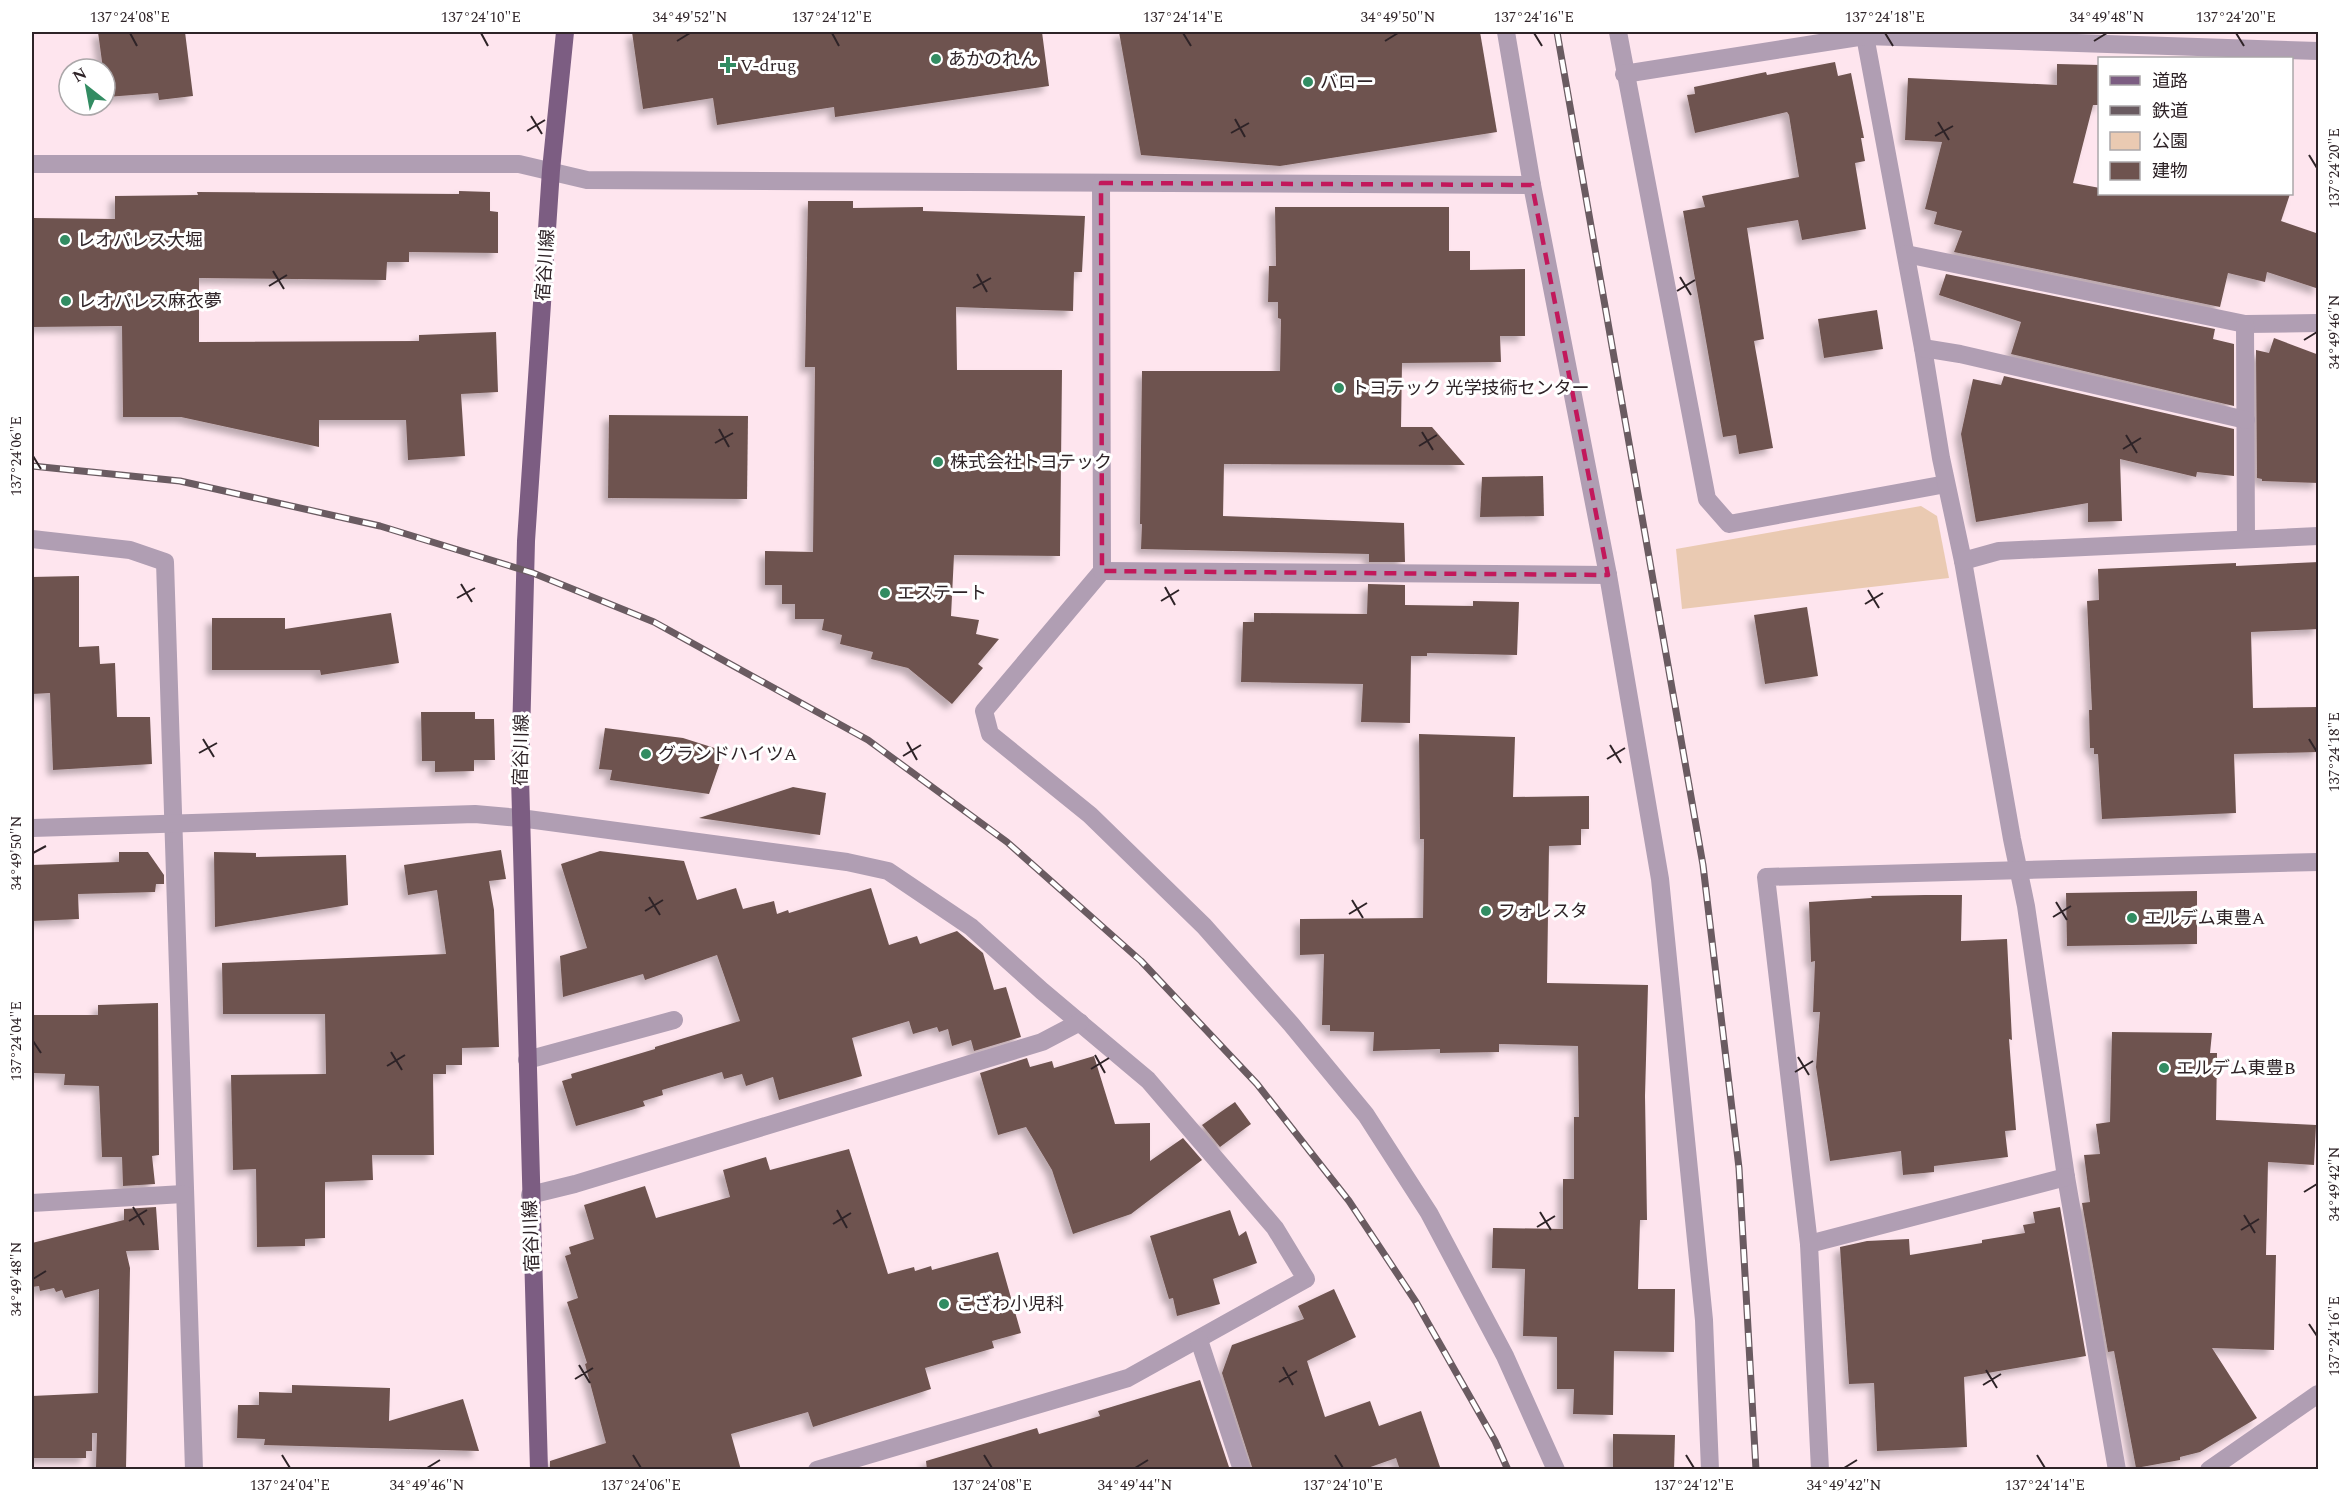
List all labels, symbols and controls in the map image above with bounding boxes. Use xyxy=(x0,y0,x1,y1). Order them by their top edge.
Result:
text: 137°24'08"E xyxy=(90,6,170,29)
text: 137°24'10"E xyxy=(441,6,521,29)
text: 34°49'52"N xyxy=(653,6,728,29)
text: 137°24'12"E xyxy=(792,6,872,29)
text: 137°24'14"E xyxy=(1143,6,1223,29)
text: 34°49'50"N xyxy=(1361,6,1436,29)
text: 137°24'16"E xyxy=(1494,6,1574,29)
text: 137°24'18"E xyxy=(1845,6,1925,29)
text: 34°49'48"N xyxy=(2070,6,2145,29)
text: 137°24'20"E xyxy=(2196,6,2276,29)
place label: あかのれん xyxy=(948,46,1038,73)
place label: V-drug xyxy=(740,52,797,79)
marker: あかのれん xyxy=(929,52,943,66)
north arrow xyxy=(57,57,117,117)
legend xyxy=(2098,57,2293,195)
marker: V-drug xyxy=(721,58,735,72)
text: N xyxy=(68,61,92,89)
text: 道路 xyxy=(2152,68,2188,95)
place label: バロー xyxy=(1320,69,1374,96)
marker: バロー xyxy=(1301,75,1315,89)
text: 鉄道 xyxy=(2152,98,2188,125)
text: 公園 xyxy=(2152,128,2188,155)
text: 137°24'20"E xyxy=(2323,128,2346,208)
text: 建物 xyxy=(2152,158,2188,185)
place label: レオパレス大堀 xyxy=(77,227,203,254)
street label: 宿谷川線 xyxy=(530,228,561,302)
marker: レオパレス大堀 xyxy=(58,233,72,247)
place label: レオパレス麻衣夢 xyxy=(78,288,222,315)
marker: レオパレス麻衣夢 xyxy=(59,294,73,308)
text: 34°49'46"N xyxy=(2323,294,2346,370)
place label: トヨテック 光学技術センター xyxy=(1351,375,1590,402)
marker: トヨテック 光学技術センター xyxy=(1332,381,1346,395)
text: 137°24'06"E xyxy=(5,416,28,496)
place label: 株式会社トヨテック xyxy=(950,449,1112,476)
marker: 株式会社トヨテック xyxy=(931,455,945,469)
place label: エステート xyxy=(897,580,987,607)
marker: エステート xyxy=(878,586,892,600)
text: 137°24'18"E xyxy=(2323,712,2346,792)
street label: 宿谷川線 xyxy=(507,714,536,786)
place label: グランドハイツA xyxy=(658,741,797,768)
marker: グランドハイツA xyxy=(639,747,653,761)
text: 34°49'50"N xyxy=(5,815,28,891)
place label: フォレスタ xyxy=(1498,898,1588,925)
marker: フォレスタ xyxy=(1479,904,1493,918)
place label: エルデム東豊A xyxy=(2144,905,2265,932)
marker: エルデム東豊A xyxy=(2125,911,2139,925)
text: 137°24'04"E xyxy=(5,1001,28,1081)
place label: エルデム東豊B xyxy=(2176,1055,2295,1082)
marker: エルデム東豊B xyxy=(2157,1061,2171,1075)
text: 34°49'42"N xyxy=(2323,1146,2346,1222)
street label: 宿谷川線 xyxy=(517,1200,546,1272)
text: 34°49'48"N xyxy=(5,1241,28,1317)
place label: こざわ小児科 xyxy=(956,1291,1064,1318)
text: 137°24'16"E xyxy=(2323,1296,2346,1376)
marker: こざわ小児科 xyxy=(937,1297,951,1311)
text: 137°24'04"E xyxy=(250,1474,330,1497)
text: 34°49'46"N xyxy=(390,1474,465,1497)
text: 137°24'06"E xyxy=(601,1474,681,1497)
text: 137°24'08"E xyxy=(952,1474,1032,1497)
text: 34°49'44"N xyxy=(1098,1474,1173,1497)
text: 137°24'10"E xyxy=(1303,1474,1383,1497)
text: 137°24'12"E xyxy=(1654,1474,1734,1497)
text: 34°49'42"N xyxy=(1807,1474,1882,1497)
text: 137°24'14"E xyxy=(2005,1474,2085,1497)

